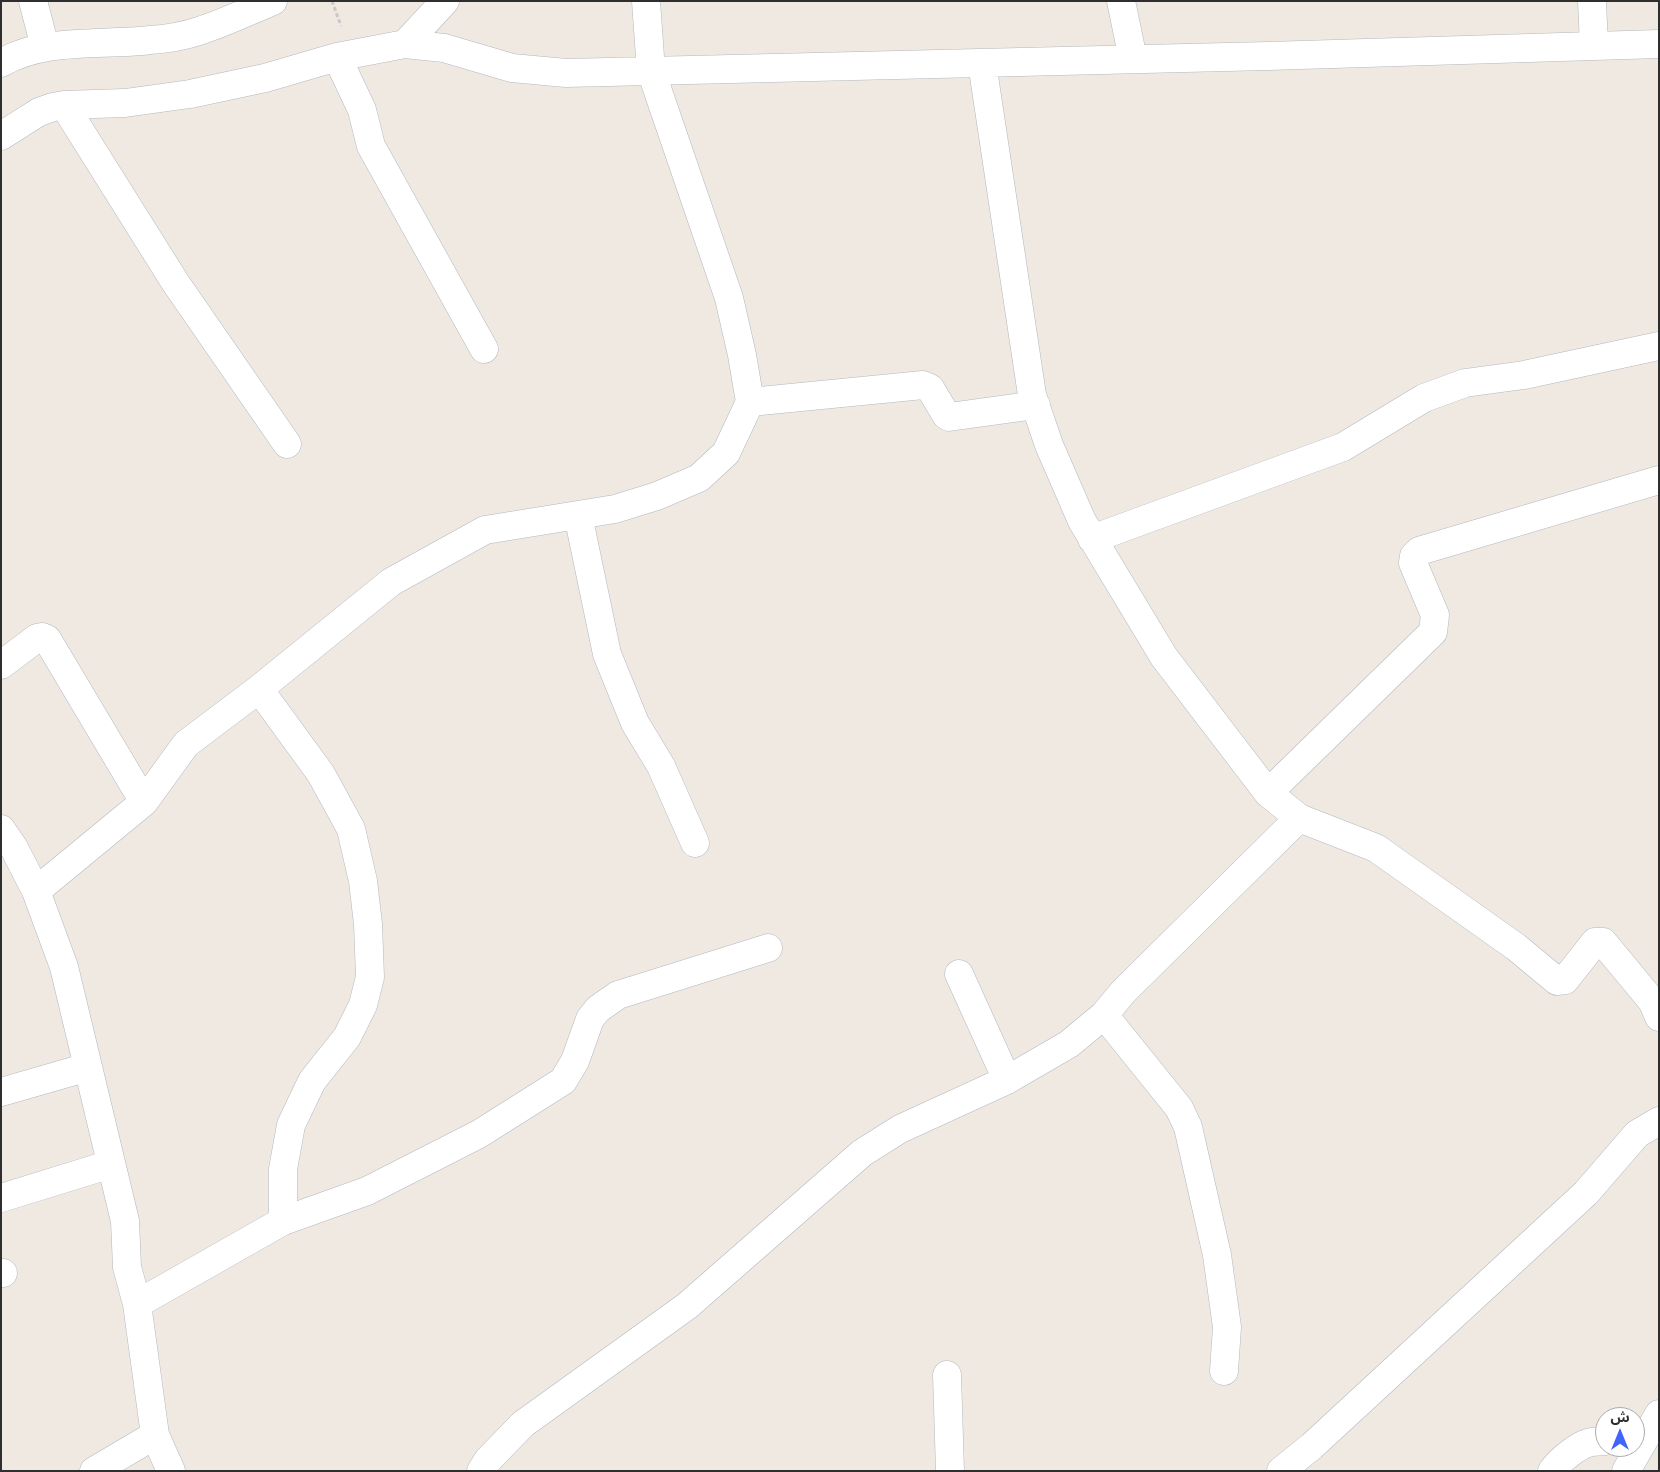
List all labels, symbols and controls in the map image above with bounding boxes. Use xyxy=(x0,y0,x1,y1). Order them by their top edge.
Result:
north arrow xyxy=(1595,1407,1645,1457)
text: ش xyxy=(1610,1409,1630,1426)

